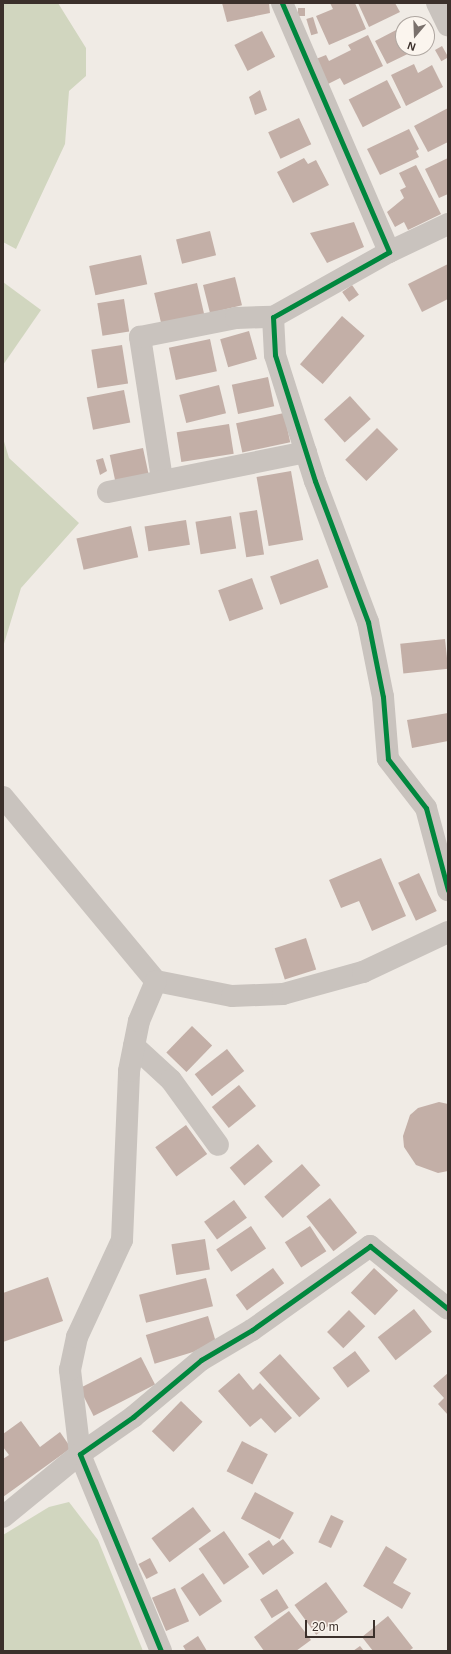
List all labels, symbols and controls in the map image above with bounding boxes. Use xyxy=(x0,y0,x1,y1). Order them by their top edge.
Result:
north arrow xyxy=(395,16,435,56)
text: N xyxy=(406,39,417,53)
scale bar xyxy=(307,1612,377,1638)
text: 20 m xyxy=(312,1620,339,1634)

